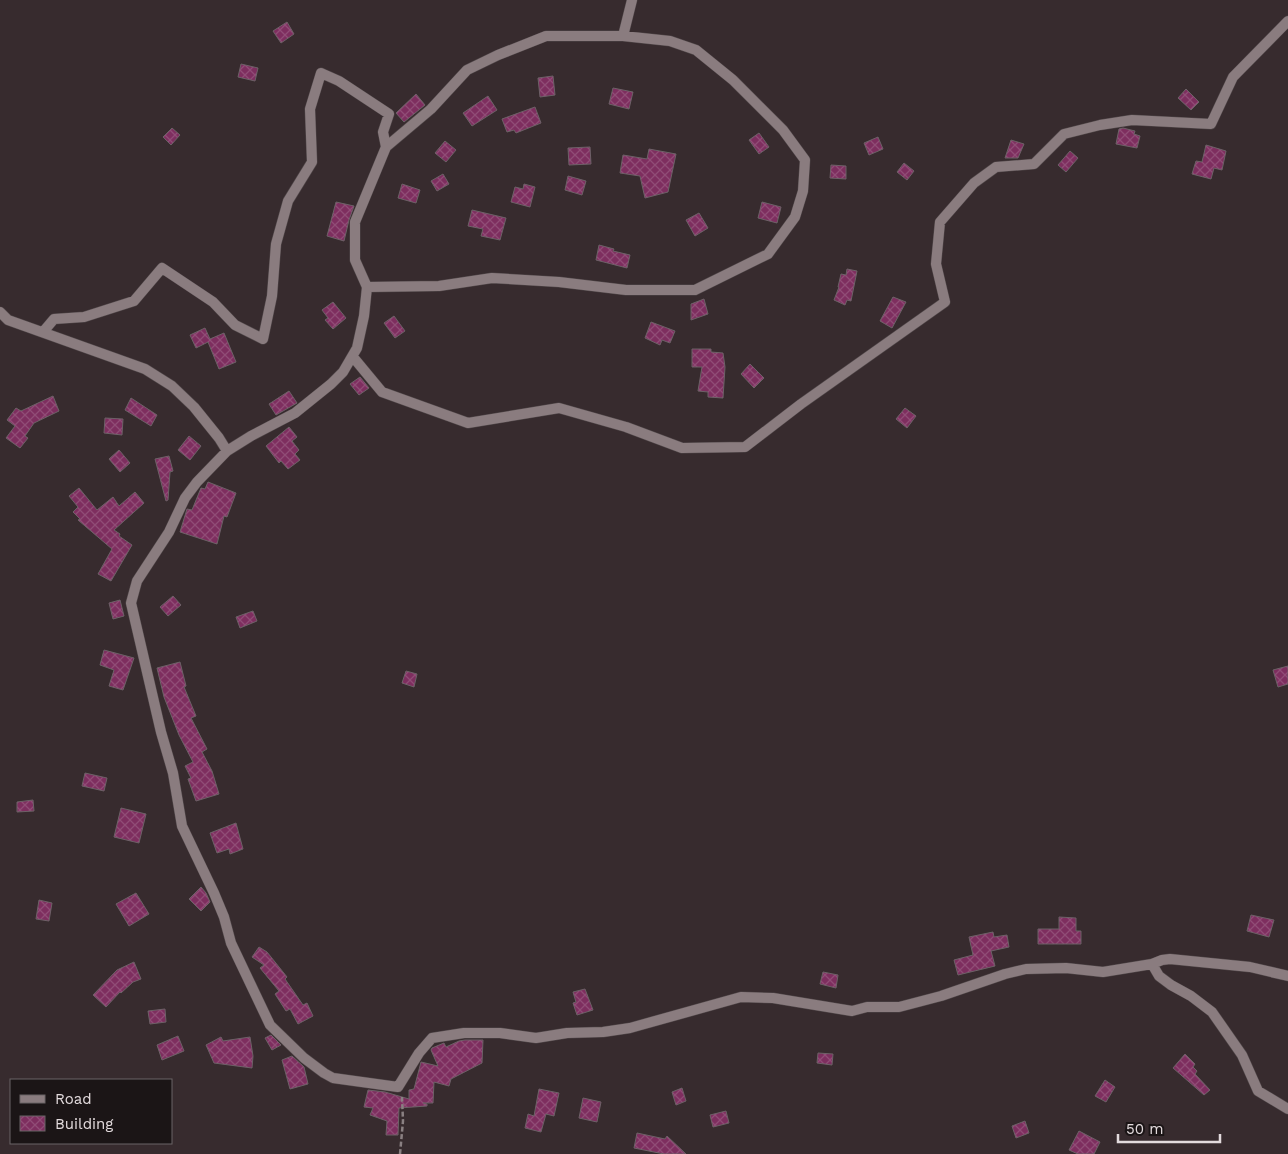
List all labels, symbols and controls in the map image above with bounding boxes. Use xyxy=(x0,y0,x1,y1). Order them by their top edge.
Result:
legend xyxy=(10,1079,172,1144)
text: Road xyxy=(55,1090,92,1108)
scale bar xyxy=(1118,1112,1220,1144)
text: Building xyxy=(55,1115,113,1133)
text: 50 m xyxy=(1126,1120,1163,1138)

